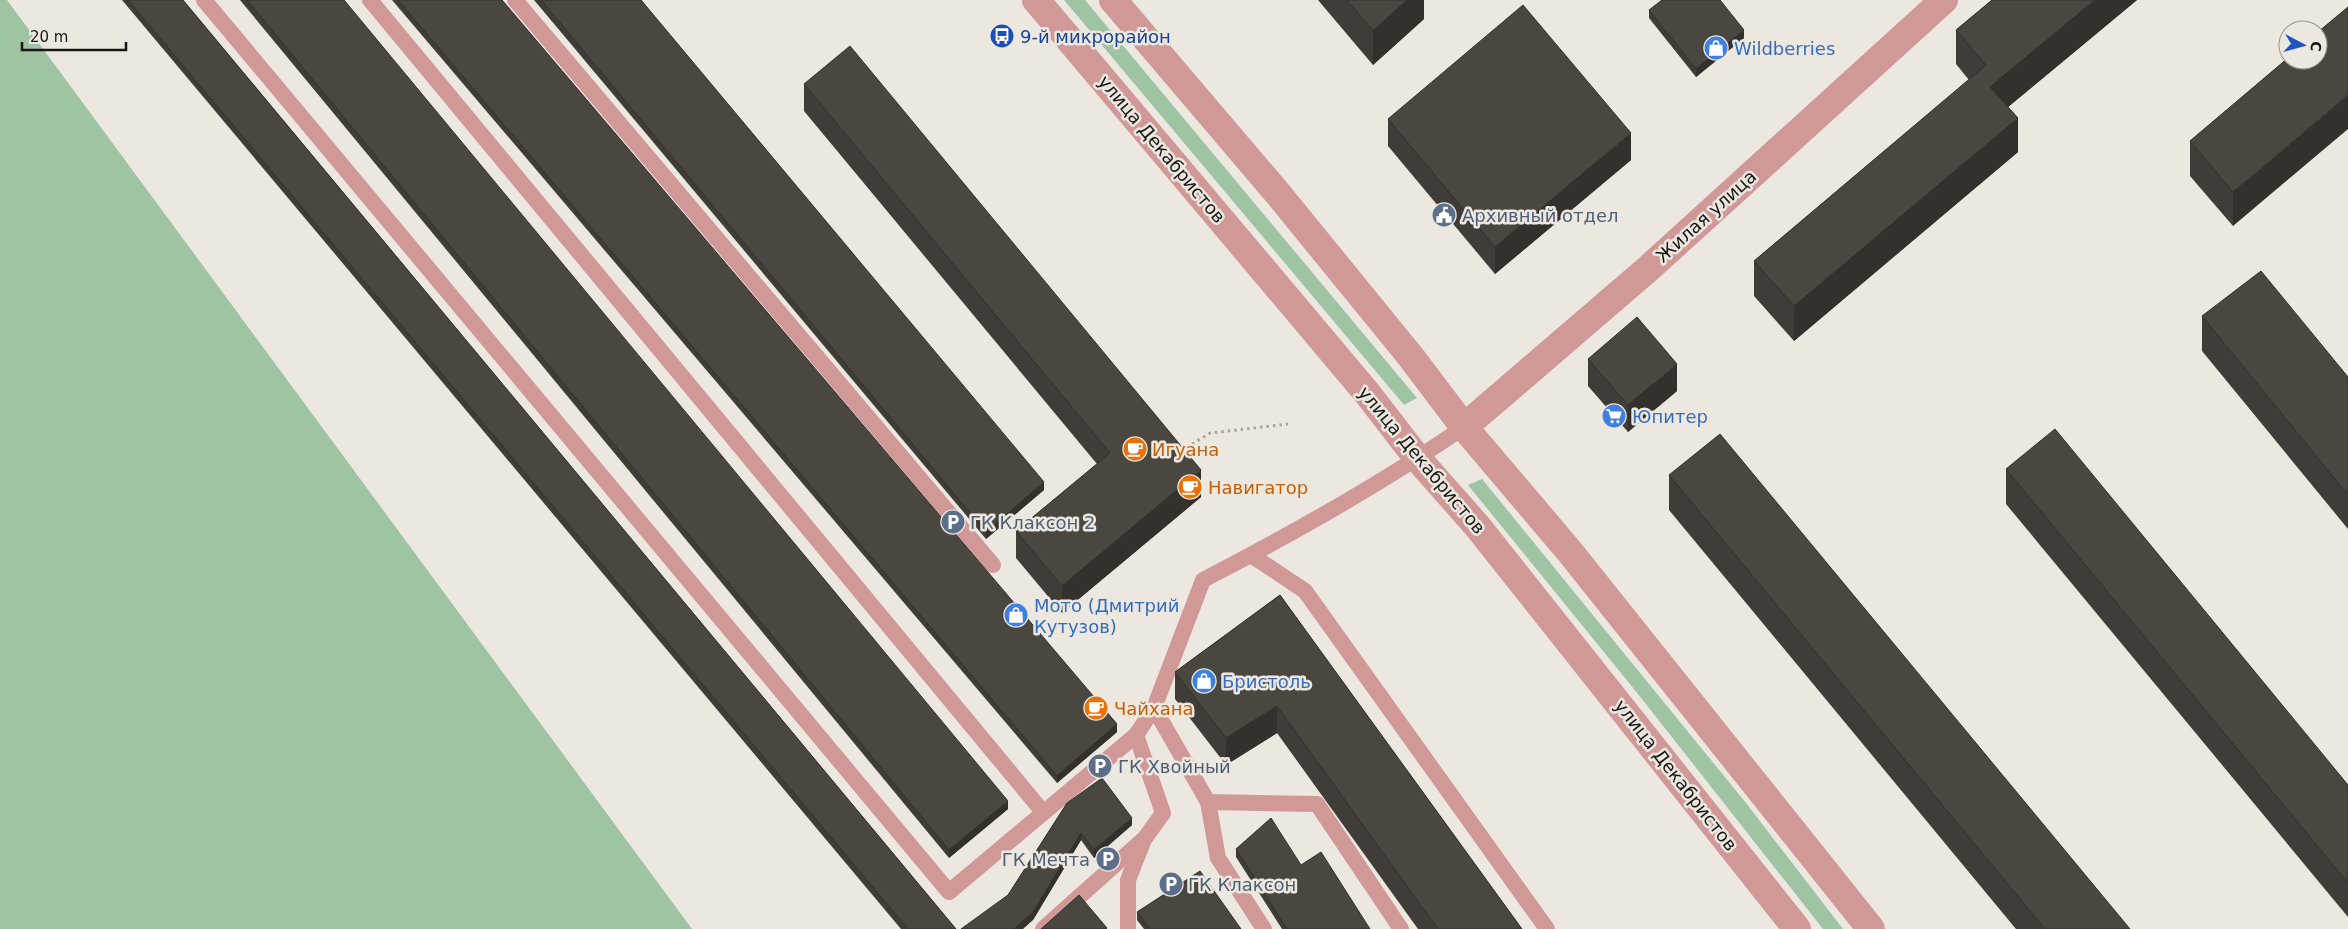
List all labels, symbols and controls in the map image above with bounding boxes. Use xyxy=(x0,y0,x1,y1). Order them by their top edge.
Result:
scale bar xyxy=(22,20,126,52)
north arrow xyxy=(2278,20,2328,70)
bus stop icon: 9-й микрорайон xyxy=(989,23,1015,49)
place label: 9-й микрорайон xyxy=(1020,26,1171,47)
text: 20 m xyxy=(30,28,68,46)
shop icon: Wildberries xyxy=(1703,35,1729,61)
place label: Wildberries xyxy=(1734,38,1835,59)
text: С xyxy=(2307,40,2324,52)
street label: улица Декабристов xyxy=(1094,71,1230,227)
street label: Жилая улица xyxy=(1652,166,1760,266)
public building icon: Архивный отдел xyxy=(1431,202,1457,228)
place label: Архивный отдел xyxy=(1462,205,1619,226)
street label: улица Декабристов xyxy=(1354,382,1490,538)
supermarket icon: Юпитер xyxy=(1601,403,1627,429)
place label: Юпитер xyxy=(1632,406,1708,427)
cafe icon: Игуана xyxy=(1122,436,1148,462)
place label: Игуана xyxy=(1152,439,1219,460)
cafe icon: Навигатор xyxy=(1177,474,1203,500)
place label: Навигатор xyxy=(1208,477,1308,498)
parking icon: ГК Клаксон 2 xyxy=(940,509,966,535)
place label: ГК Клаксон 2 xyxy=(970,512,1096,533)
place label: Мото (Дмитрий Кутузов) xyxy=(1034,595,1179,637)
shop icon: Мото (Дмитрий Кутузов) xyxy=(1003,602,1029,628)
shop icon: Бристоль xyxy=(1191,668,1217,694)
place label: Бристоль xyxy=(1222,671,1311,692)
cafe icon: Чайхана xyxy=(1083,695,1109,721)
street label: улица Декабристов xyxy=(1610,695,1742,855)
place label: Чайхана xyxy=(1114,698,1194,719)
parking icon: ГК Хвойный xyxy=(1087,753,1113,779)
place label: ГК Хвойный xyxy=(1118,756,1231,777)
parking icon: ГК Мечта xyxy=(1095,846,1121,872)
place label: ГК Мечта xyxy=(1002,849,1090,870)
parking icon: ГК Клаксон xyxy=(1158,871,1184,897)
place label: ГК Клаксон xyxy=(1188,874,1296,895)

